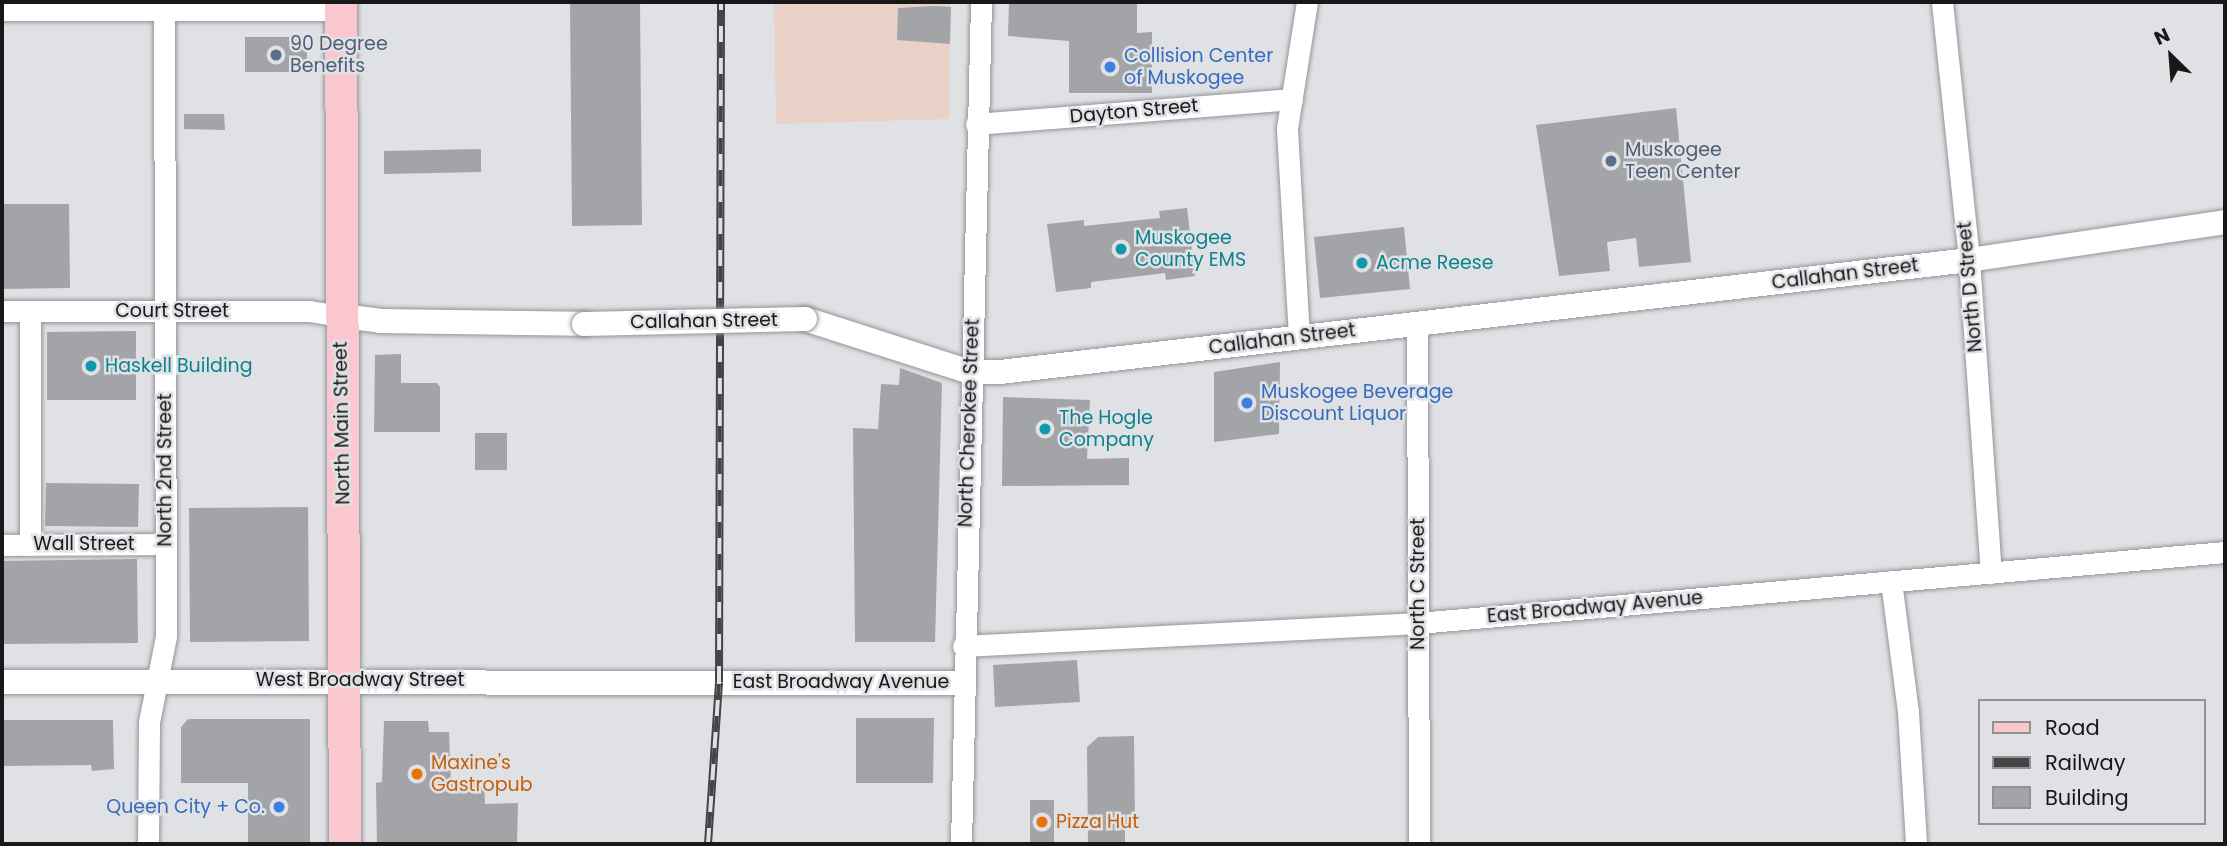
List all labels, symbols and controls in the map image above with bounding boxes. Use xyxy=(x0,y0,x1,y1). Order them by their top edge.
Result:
north arrow xyxy=(2136,21,2206,91)
text: N xyxy=(2150,21,2174,52)
place label: 90 Degree Benefits xyxy=(290,33,388,77)
place label: Collision Center of Muskogee xyxy=(1124,45,1273,89)
marker: 90 Degree Benefits xyxy=(268,47,284,63)
marker: Collision Center of Muskogee xyxy=(1102,59,1118,75)
street label: Dayton Street xyxy=(1069,94,1199,128)
place label: Muskogee Teen Center xyxy=(1625,139,1740,183)
marker: Muskogee Teen Center xyxy=(1603,153,1619,169)
street label: North D Street xyxy=(1953,221,1987,353)
place label: Muskogee County EMS xyxy=(1135,227,1246,271)
marker: Muskogee County EMS xyxy=(1113,241,1129,257)
place label: Acme Reese xyxy=(1376,252,1494,274)
street label: Callahan Street xyxy=(1770,254,1920,294)
marker: Acme Reese xyxy=(1354,255,1370,271)
street label: Court Street xyxy=(115,300,229,322)
street label: Callahan Street xyxy=(630,308,778,334)
street label: North Cherokee Street xyxy=(954,318,984,528)
street label: Callahan Street xyxy=(1207,319,1357,359)
street label: North Main Street xyxy=(329,341,355,505)
place label: Haskell Building xyxy=(105,355,253,377)
marker: Haskell Building xyxy=(83,358,99,374)
place label: Muskogee Beverage Discount Liquor xyxy=(1261,381,1453,425)
street label: North 2nd Street xyxy=(154,393,176,547)
marker: Muskogee Beverage Discount Liquor xyxy=(1239,395,1255,411)
place label: The Hogle Company xyxy=(1059,407,1154,451)
marker: The Hogle Company xyxy=(1037,421,1053,437)
street label: North C Street xyxy=(1407,518,1429,650)
street label: Wall Street xyxy=(33,533,135,555)
street label: East Broadway Avenue xyxy=(1486,586,1704,628)
street label: West Broadway Street xyxy=(256,669,464,691)
street label: East Broadway Avenue xyxy=(733,671,949,693)
legend xyxy=(1979,699,2206,825)
text: Road xyxy=(2045,713,2100,742)
text: Railway xyxy=(2045,748,2126,777)
place label: Maxine's Gastropub xyxy=(431,752,533,796)
marker: Maxine's Gastropub xyxy=(409,766,425,782)
text: Building xyxy=(2045,783,2129,812)
place label: Queen City + Co. xyxy=(106,796,265,818)
marker: Queen City + Co. xyxy=(271,799,287,815)
place label: Pizza Hut xyxy=(1056,811,1139,833)
marker: Pizza Hut xyxy=(1034,814,1050,830)

